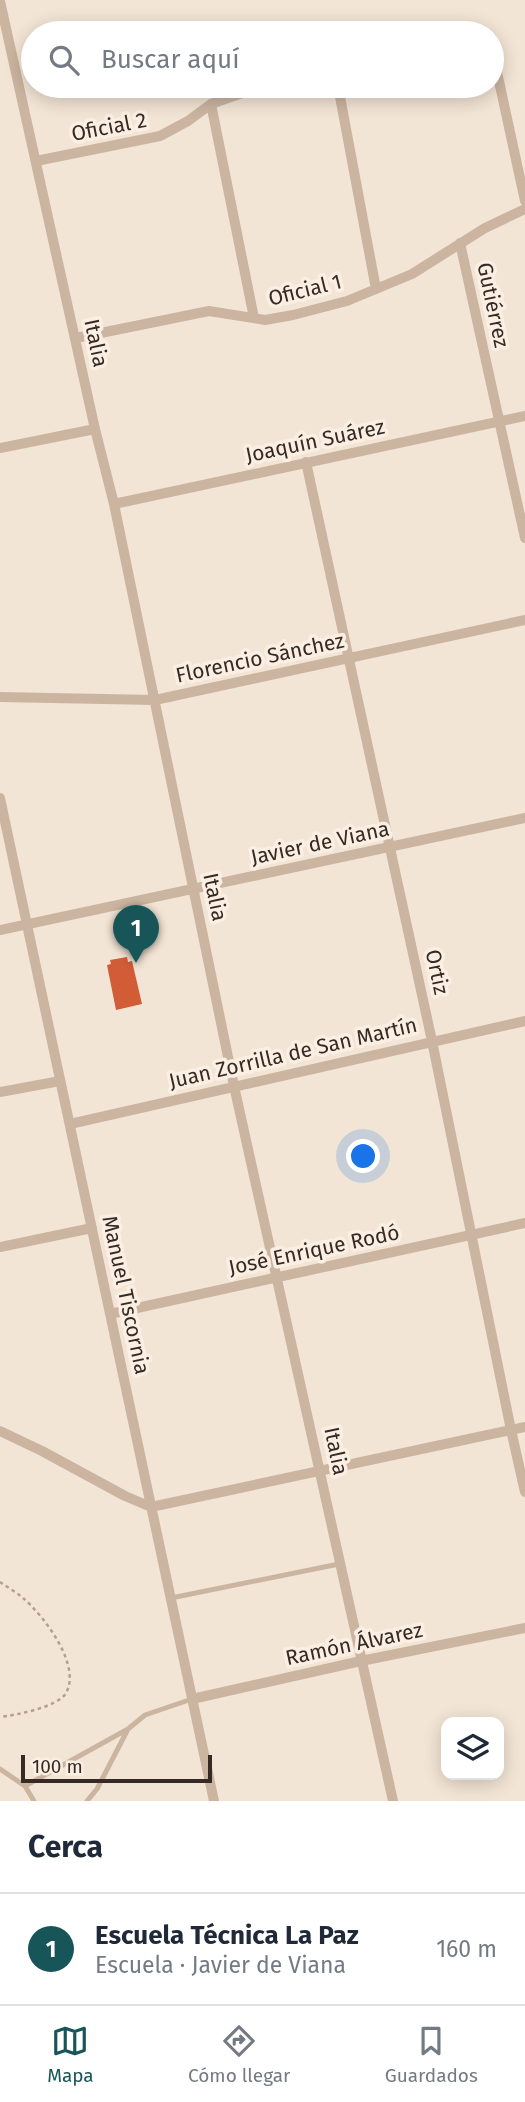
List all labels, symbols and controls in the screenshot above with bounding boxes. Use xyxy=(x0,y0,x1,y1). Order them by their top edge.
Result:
search box xyxy=(21,21,504,98)
icon: search xyxy=(45,41,83,79)
text: Buscar aquí xyxy=(101,44,239,75)
street label: Oficial 2 xyxy=(69,107,149,147)
street label: Gutiérrez xyxy=(471,260,515,350)
street label: Oficial 1 xyxy=(266,268,344,312)
street label: Italia xyxy=(78,317,114,369)
street label: Joaquín Suárez xyxy=(243,414,387,468)
street label: Florencio Sánchez xyxy=(173,627,347,689)
street label: Javier de Viana xyxy=(248,816,392,870)
street label: Italia xyxy=(197,871,233,923)
pin: 1 xyxy=(113,905,159,963)
street label: Ortiz xyxy=(420,947,454,997)
street label: Juan Zorrilla de San Martín xyxy=(166,1012,420,1094)
your location xyxy=(346,1139,380,1173)
street label: Manuel Tiscornia xyxy=(96,1213,156,1377)
street label: José Enrique Rodó xyxy=(226,1219,402,1281)
street label: Italia xyxy=(318,1425,354,1477)
street label: Ramón Álvarez xyxy=(283,1617,425,1671)
map controls xyxy=(441,1717,504,1780)
button: layers xyxy=(441,1717,504,1780)
scale bar xyxy=(21,1752,212,1784)
text: 100 m xyxy=(32,1755,83,1778)
text: Cerca xyxy=(28,1829,103,1865)
text: Escuela Técnica La Paz xyxy=(95,1920,359,1951)
text: 1 xyxy=(46,1935,56,1963)
text: 160 m xyxy=(436,1935,497,1963)
text: Escuela · Javier de Viana xyxy=(95,1951,346,1979)
tab: Mapa xyxy=(47,2022,94,2087)
tab: Cómo llegar xyxy=(188,2022,290,2087)
tab: Guardados xyxy=(385,2022,478,2087)

